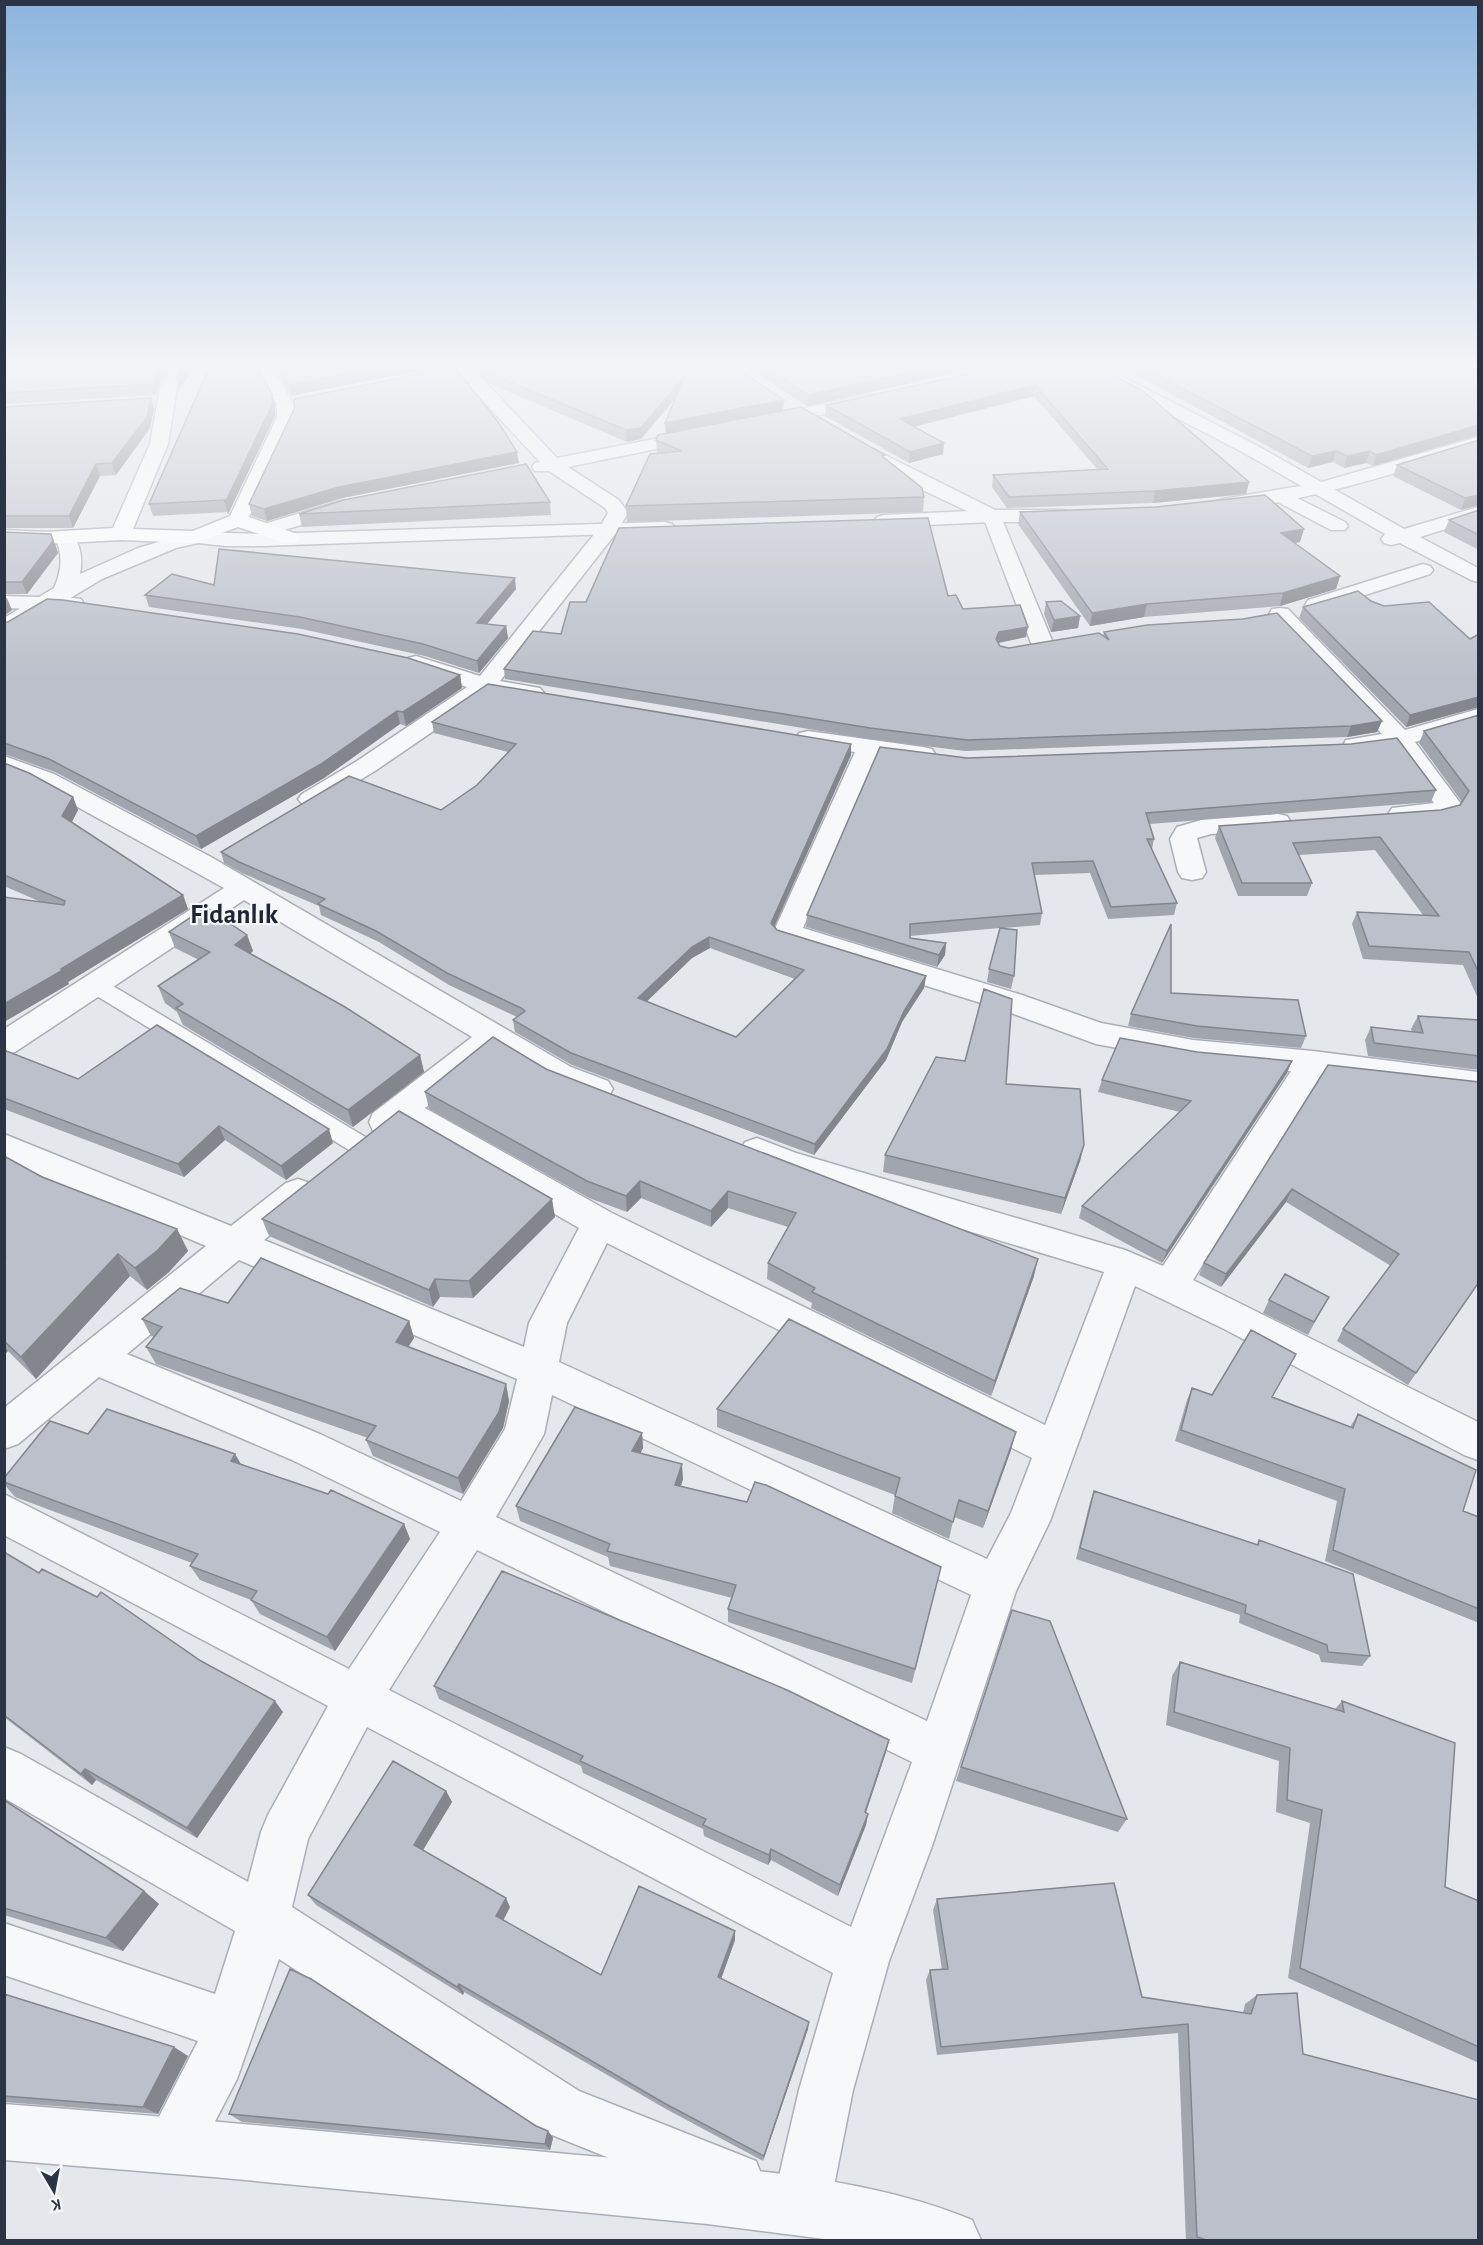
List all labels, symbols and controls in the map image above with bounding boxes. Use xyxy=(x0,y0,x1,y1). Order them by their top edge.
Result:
district label: Fidanlık xyxy=(190,901,279,928)
north arrow xyxy=(24,2161,84,2221)
text: K xyxy=(50,2196,62,2214)

